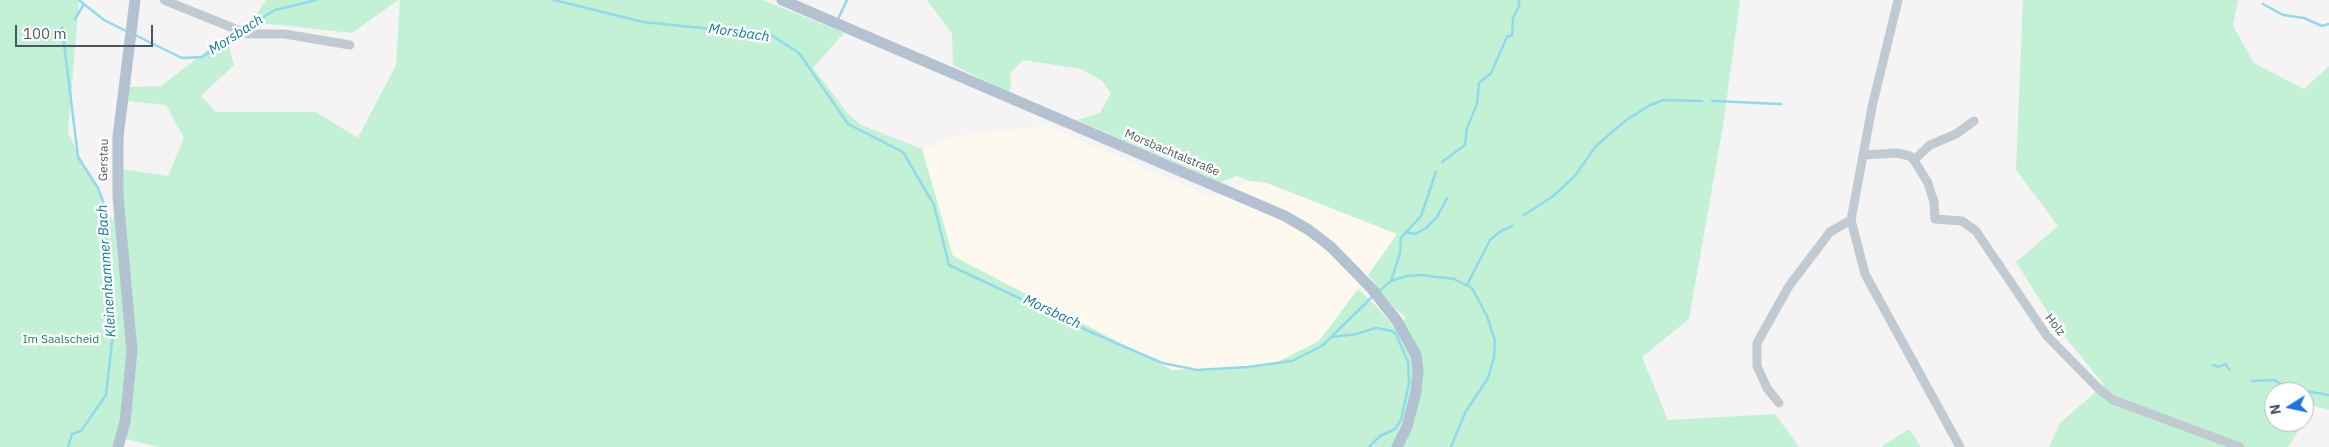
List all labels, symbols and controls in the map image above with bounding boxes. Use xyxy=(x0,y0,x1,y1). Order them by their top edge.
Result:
water label: Morsbach xyxy=(206,11,266,59)
scale bar xyxy=(18,15,155,47)
water label: Morsbach xyxy=(707,20,771,46)
text: 100 m xyxy=(23,24,67,43)
street label: Morsbachtalstraße xyxy=(1122,126,1222,180)
street label: Gerstau xyxy=(96,139,112,181)
water label: Kleinenhammer Bach xyxy=(94,204,120,338)
water label: Morsbach xyxy=(1021,291,1083,333)
street label: Holz xyxy=(2042,311,2068,339)
park label: Im Saalscheid xyxy=(23,333,99,347)
north arrow xyxy=(2264,382,2314,432)
text: N xyxy=(2265,403,2285,416)

